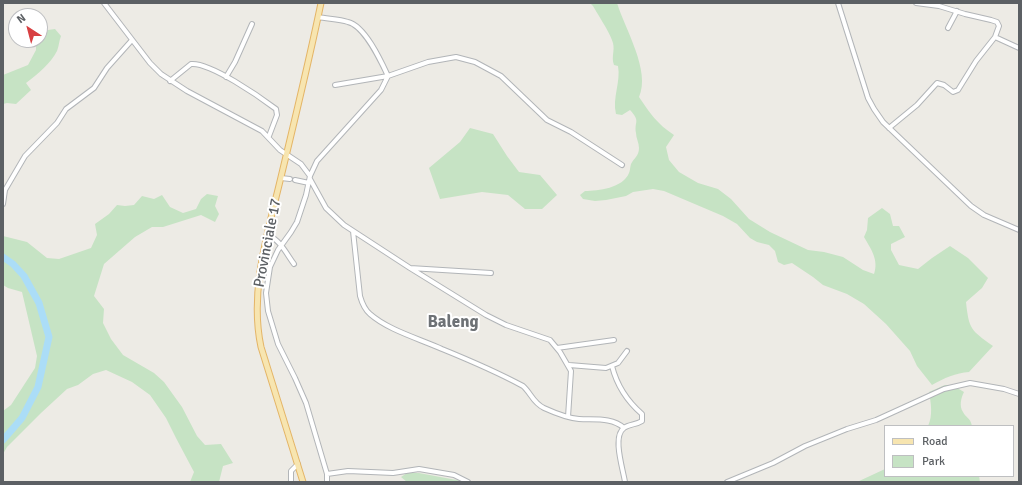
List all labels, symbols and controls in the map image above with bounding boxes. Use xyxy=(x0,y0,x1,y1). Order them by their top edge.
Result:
north arrow xyxy=(8,8,48,48)
text: N xyxy=(14,11,28,26)
street label: Provinciale 17 xyxy=(251,197,285,289)
district label: Baleng xyxy=(427,313,479,333)
legend xyxy=(884,425,1014,477)
text: Road xyxy=(922,434,948,449)
text: Park xyxy=(922,454,945,469)

